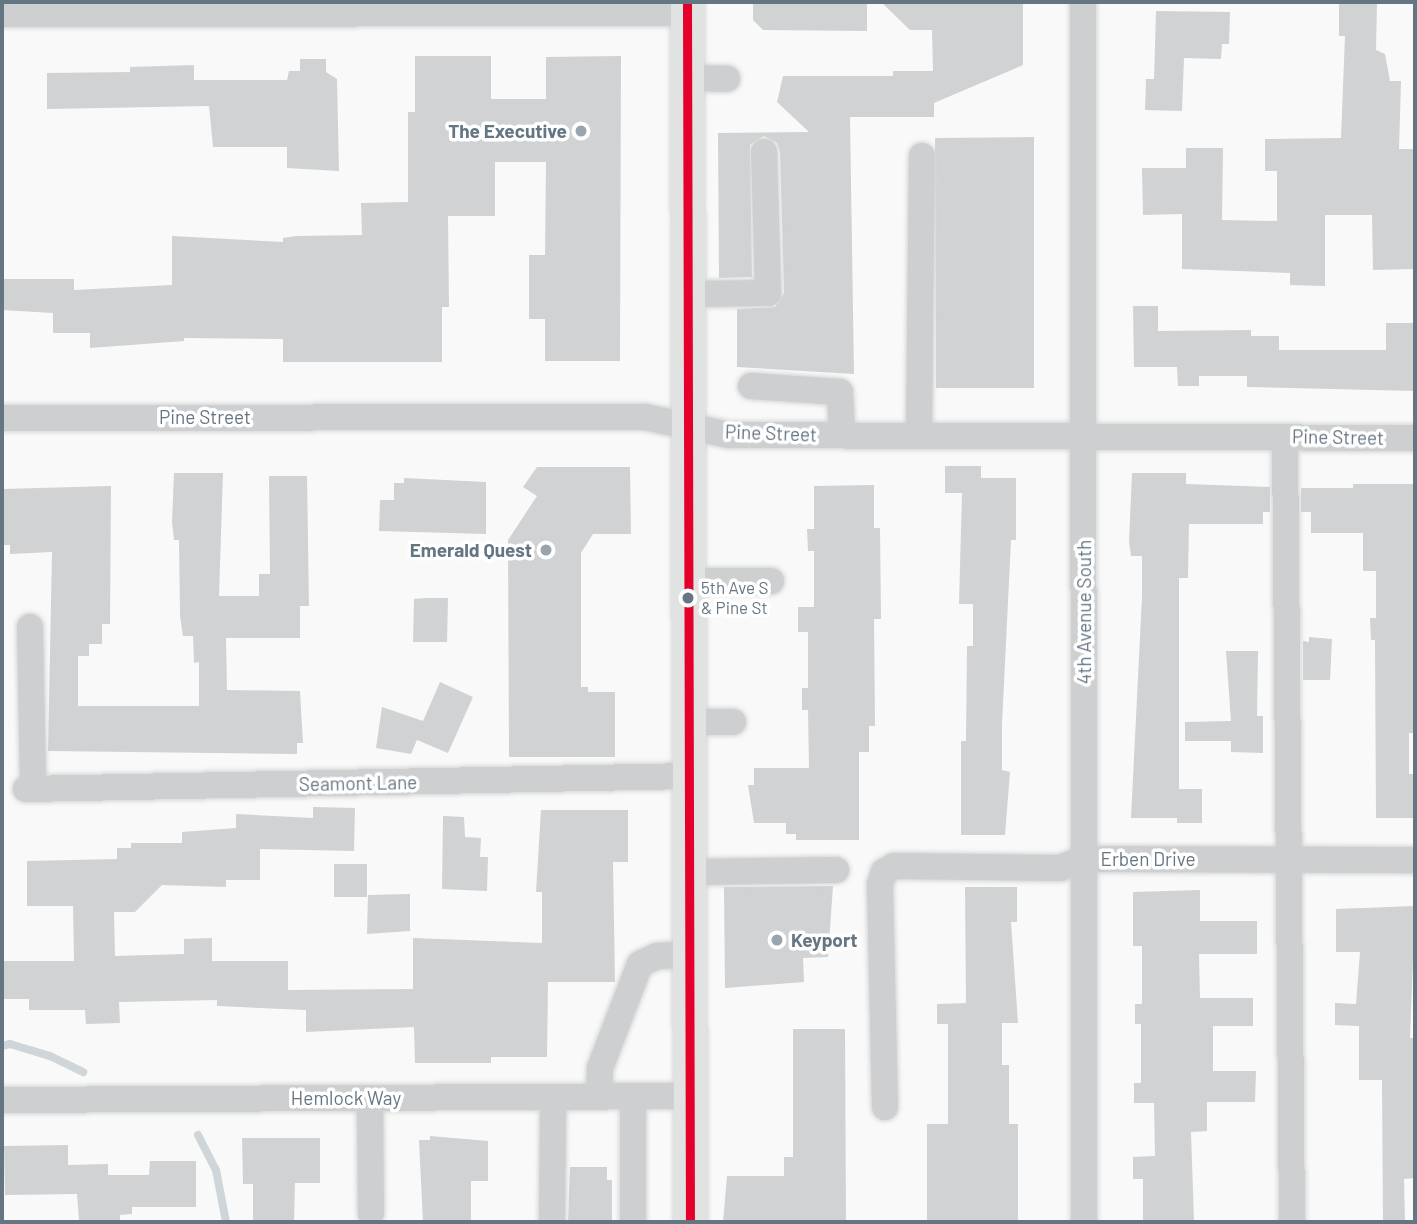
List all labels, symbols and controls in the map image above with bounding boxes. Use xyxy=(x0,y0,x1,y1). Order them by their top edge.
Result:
place label: The Executive xyxy=(448,120,567,142)
marker: The Executive xyxy=(573,123,589,139)
street label: Pine Street xyxy=(159,406,251,428)
street label: Pine Street xyxy=(725,420,817,446)
street label: Pine Street xyxy=(1292,425,1384,449)
place label: Emerald Quest xyxy=(410,539,532,561)
street label: 4th Avenue South xyxy=(1073,540,1095,684)
marker: Emerald Quest xyxy=(538,542,554,558)
place label: 5th Ave S & Pine St xyxy=(701,578,769,618)
marker: 5th Ave S & Pine St xyxy=(681,591,695,605)
street label: Seamont Lane xyxy=(299,771,417,795)
street label: Erben Drive xyxy=(1100,848,1196,870)
place label: Keyport xyxy=(791,929,858,951)
marker: Keyport xyxy=(769,932,785,948)
street label: Hemlock Way xyxy=(291,1087,401,1109)

